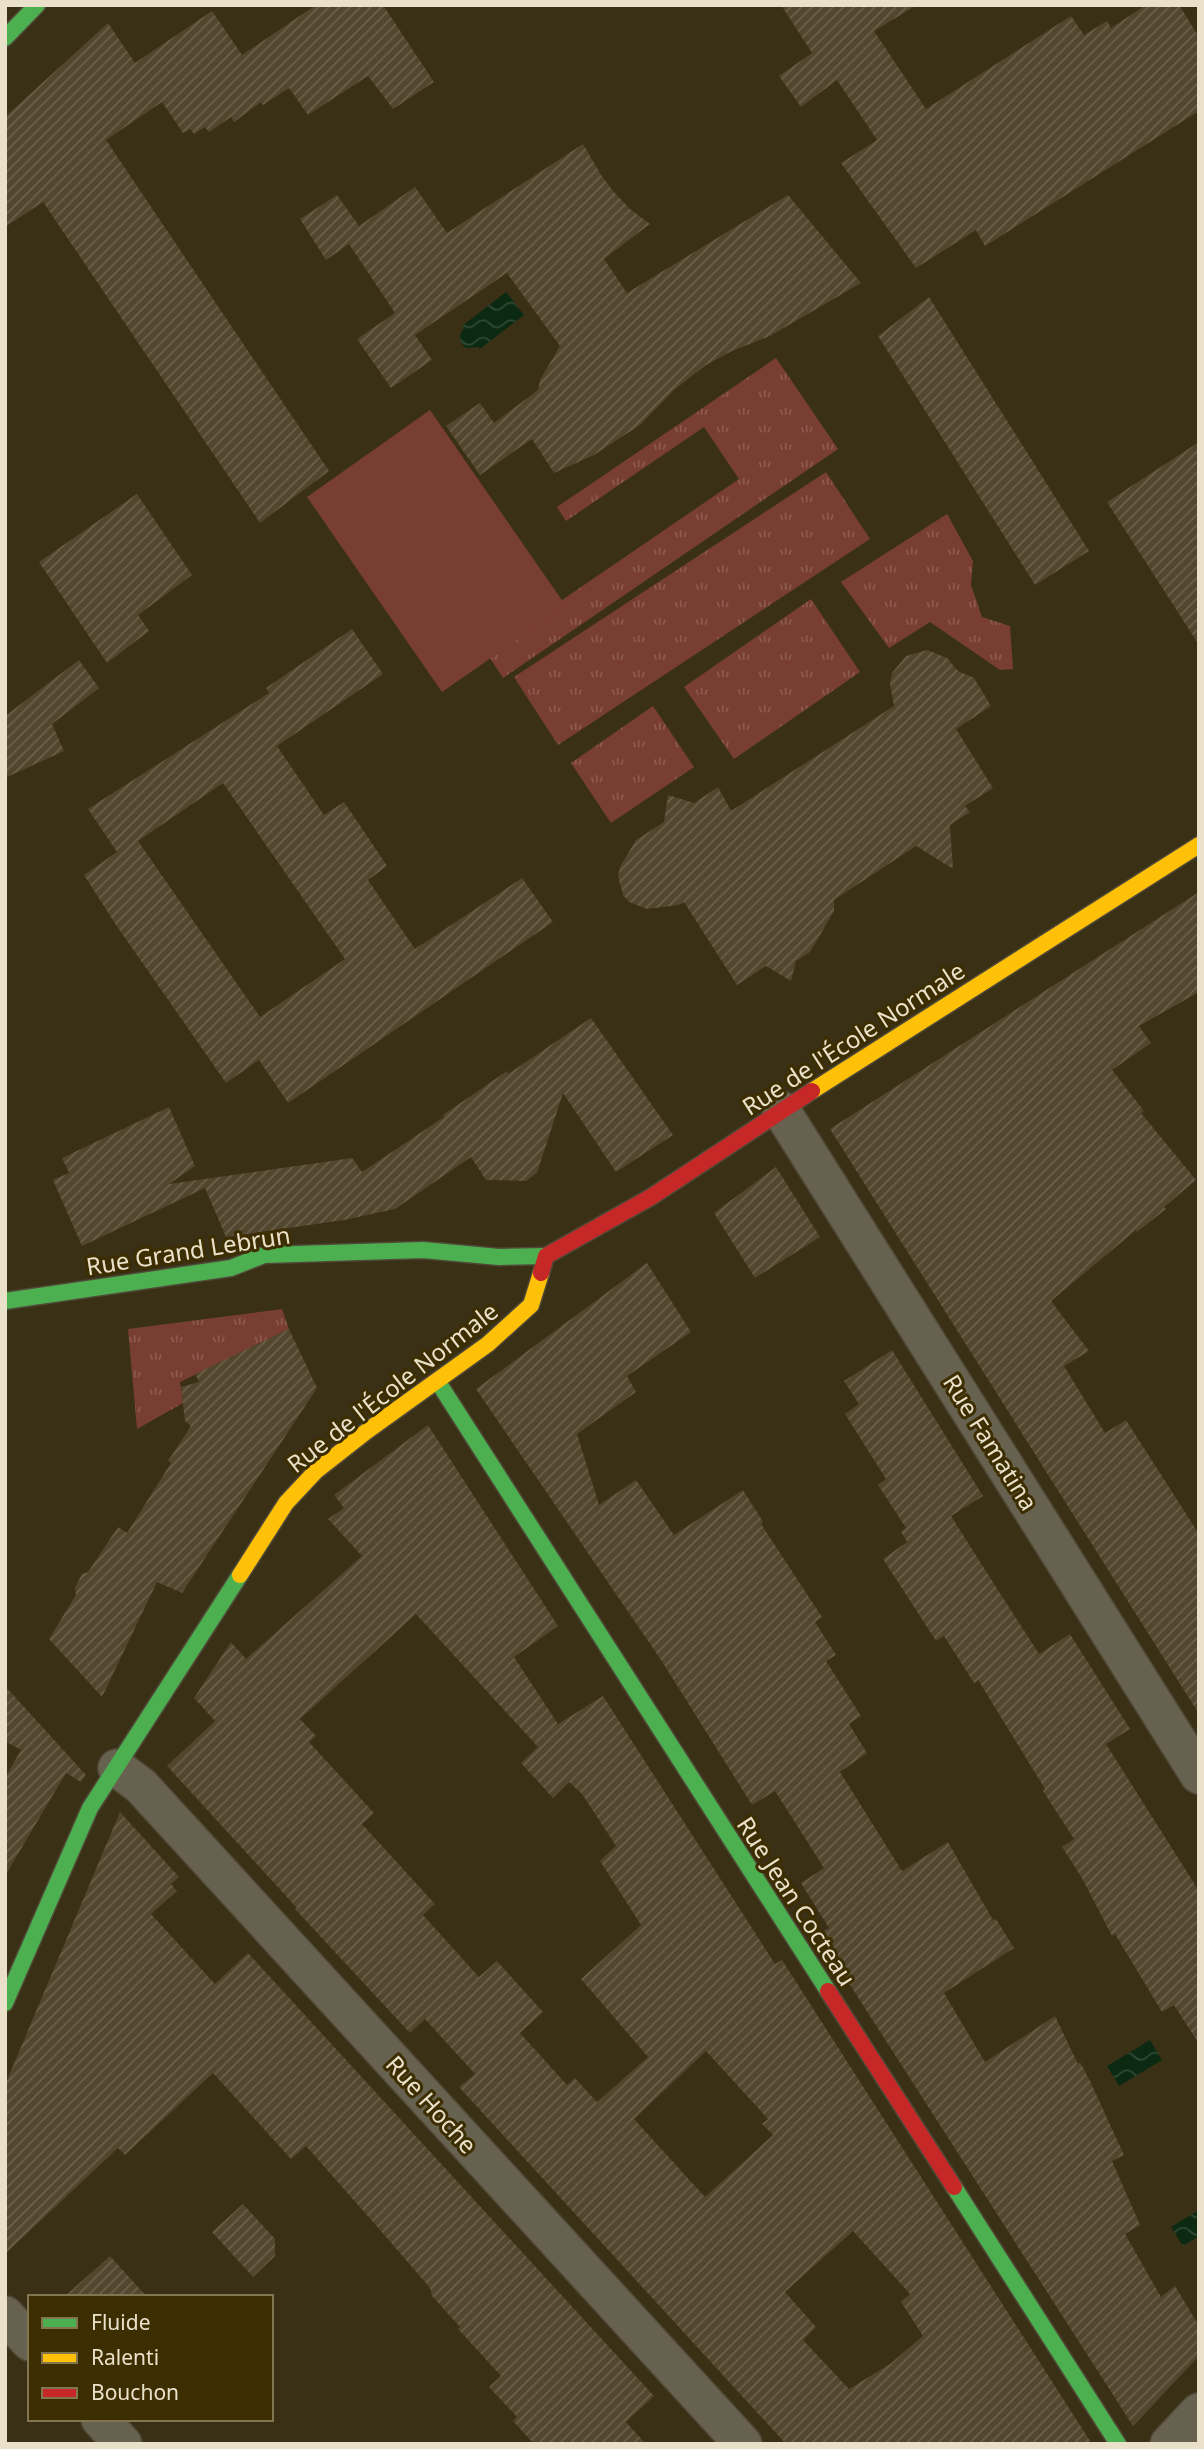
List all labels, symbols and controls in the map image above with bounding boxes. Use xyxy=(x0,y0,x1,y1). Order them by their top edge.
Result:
street label: Rue de l'École Normale xyxy=(735,954,971,1122)
street label: Rue Grand Lebrun xyxy=(84,1218,292,1282)
street label: Rue de l'École Normale xyxy=(280,1294,504,1480)
street label: Rue Famatina xyxy=(936,1368,1046,1516)
street label: Rue Jean Cocteau xyxy=(730,1810,864,1992)
street label: Rue Hoche xyxy=(379,2048,485,2160)
legend xyxy=(28,2295,273,2421)
text: Fluide xyxy=(91,2308,150,2336)
text: Ralenti xyxy=(91,2343,159,2371)
text: Bouchon xyxy=(91,2378,179,2406)

